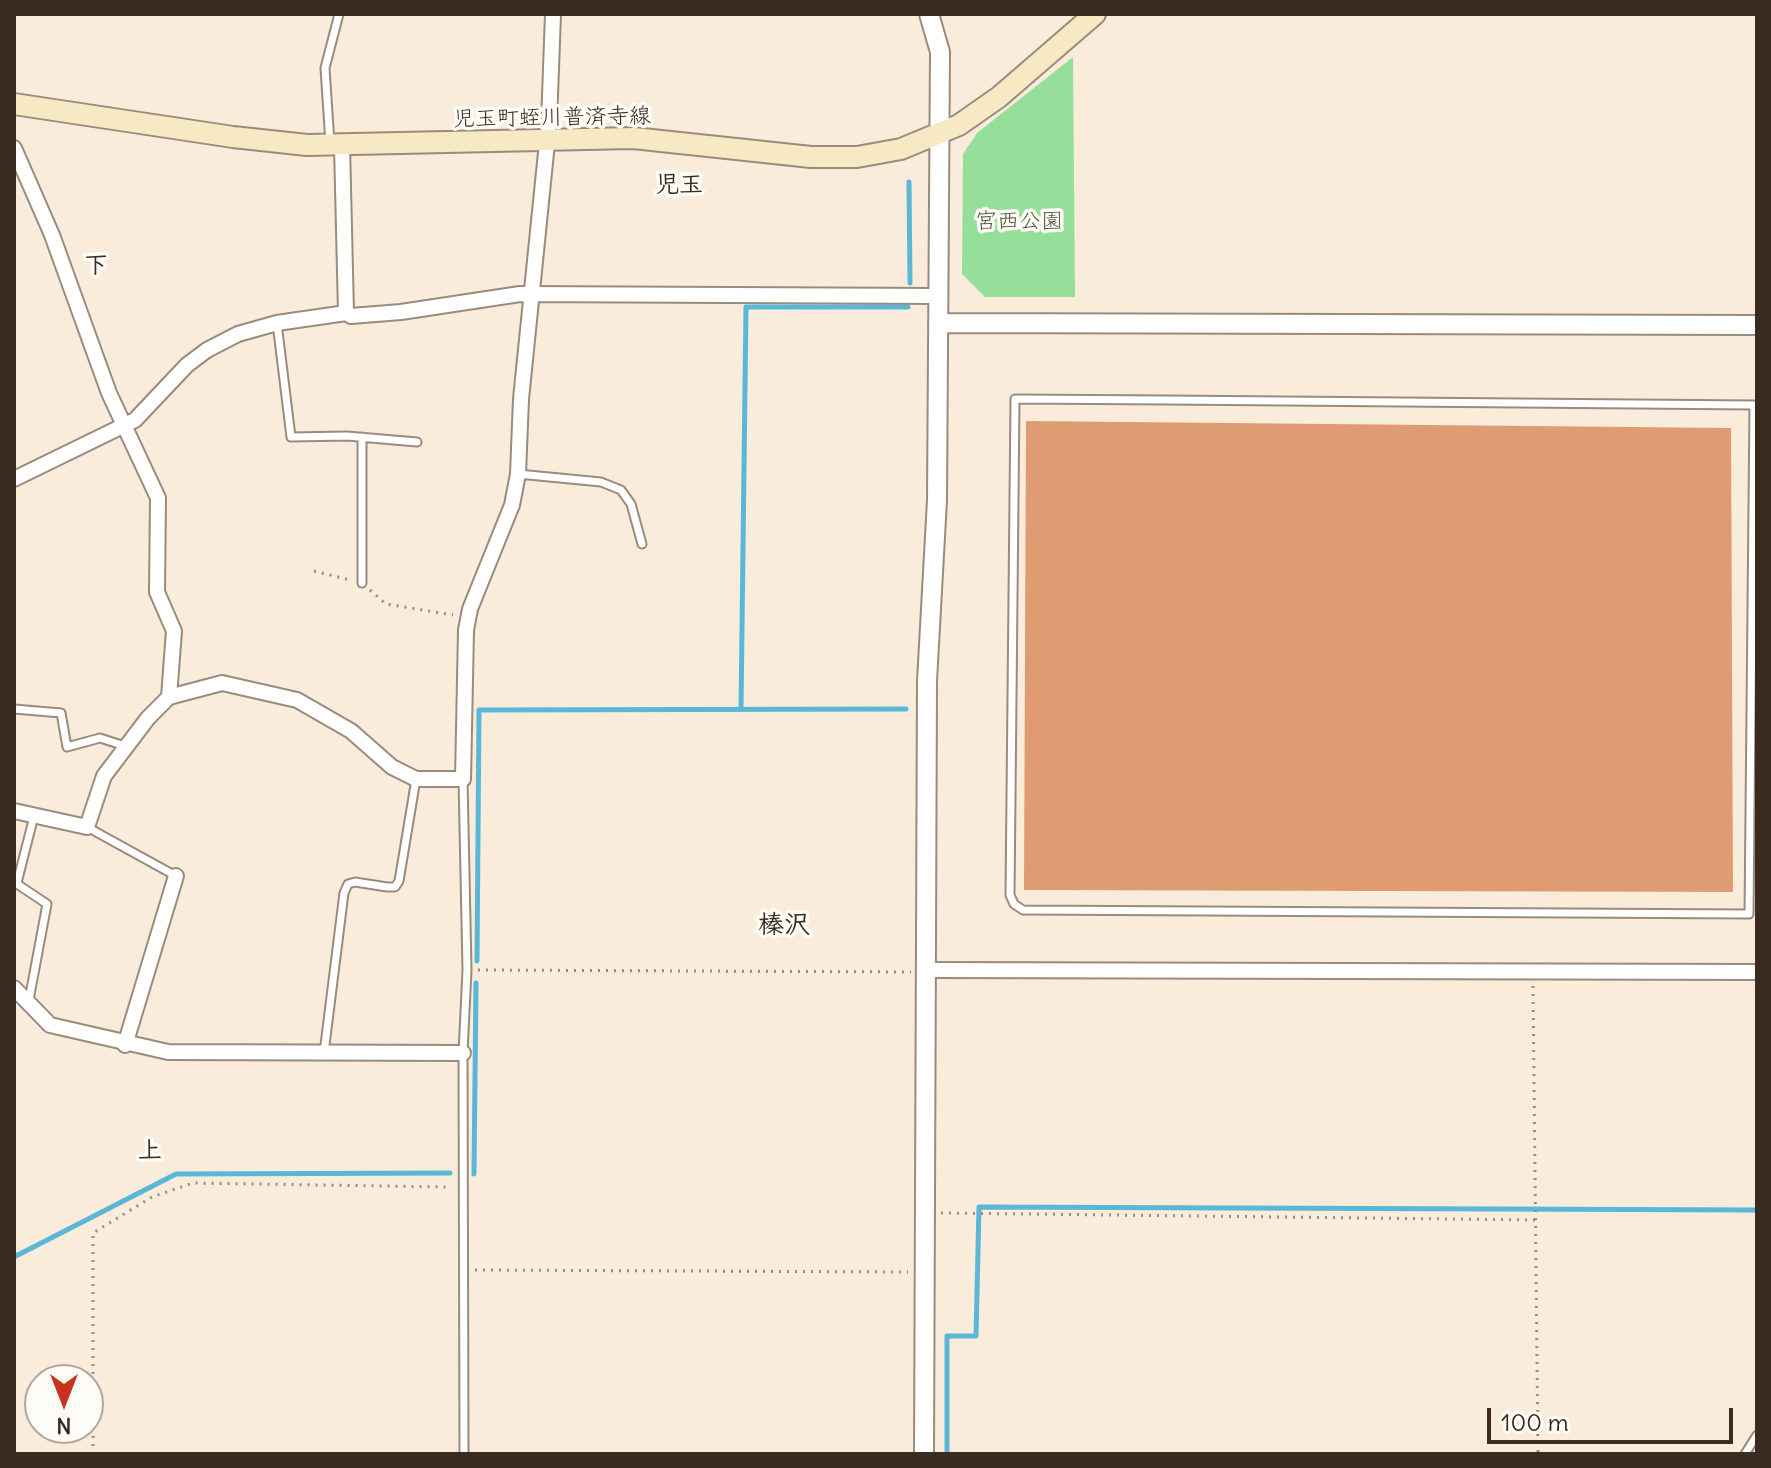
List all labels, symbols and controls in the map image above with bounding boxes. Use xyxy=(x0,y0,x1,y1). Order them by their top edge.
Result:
street label: 児玉町蛭川普済寺線 xyxy=(453,103,651,133)
district label: 児玉 xyxy=(655,171,703,199)
park label: 宮西公園 xyxy=(975,209,1063,235)
district label: 下 xyxy=(84,252,108,280)
district label: 榛沢 xyxy=(758,910,810,942)
district label: 上 xyxy=(138,1137,162,1165)
north arrow xyxy=(24,1364,104,1444)
scale bar xyxy=(1491,1392,1737,1442)
text: 100 m xyxy=(1501,1407,1569,1437)
text: N xyxy=(56,1412,72,1440)

